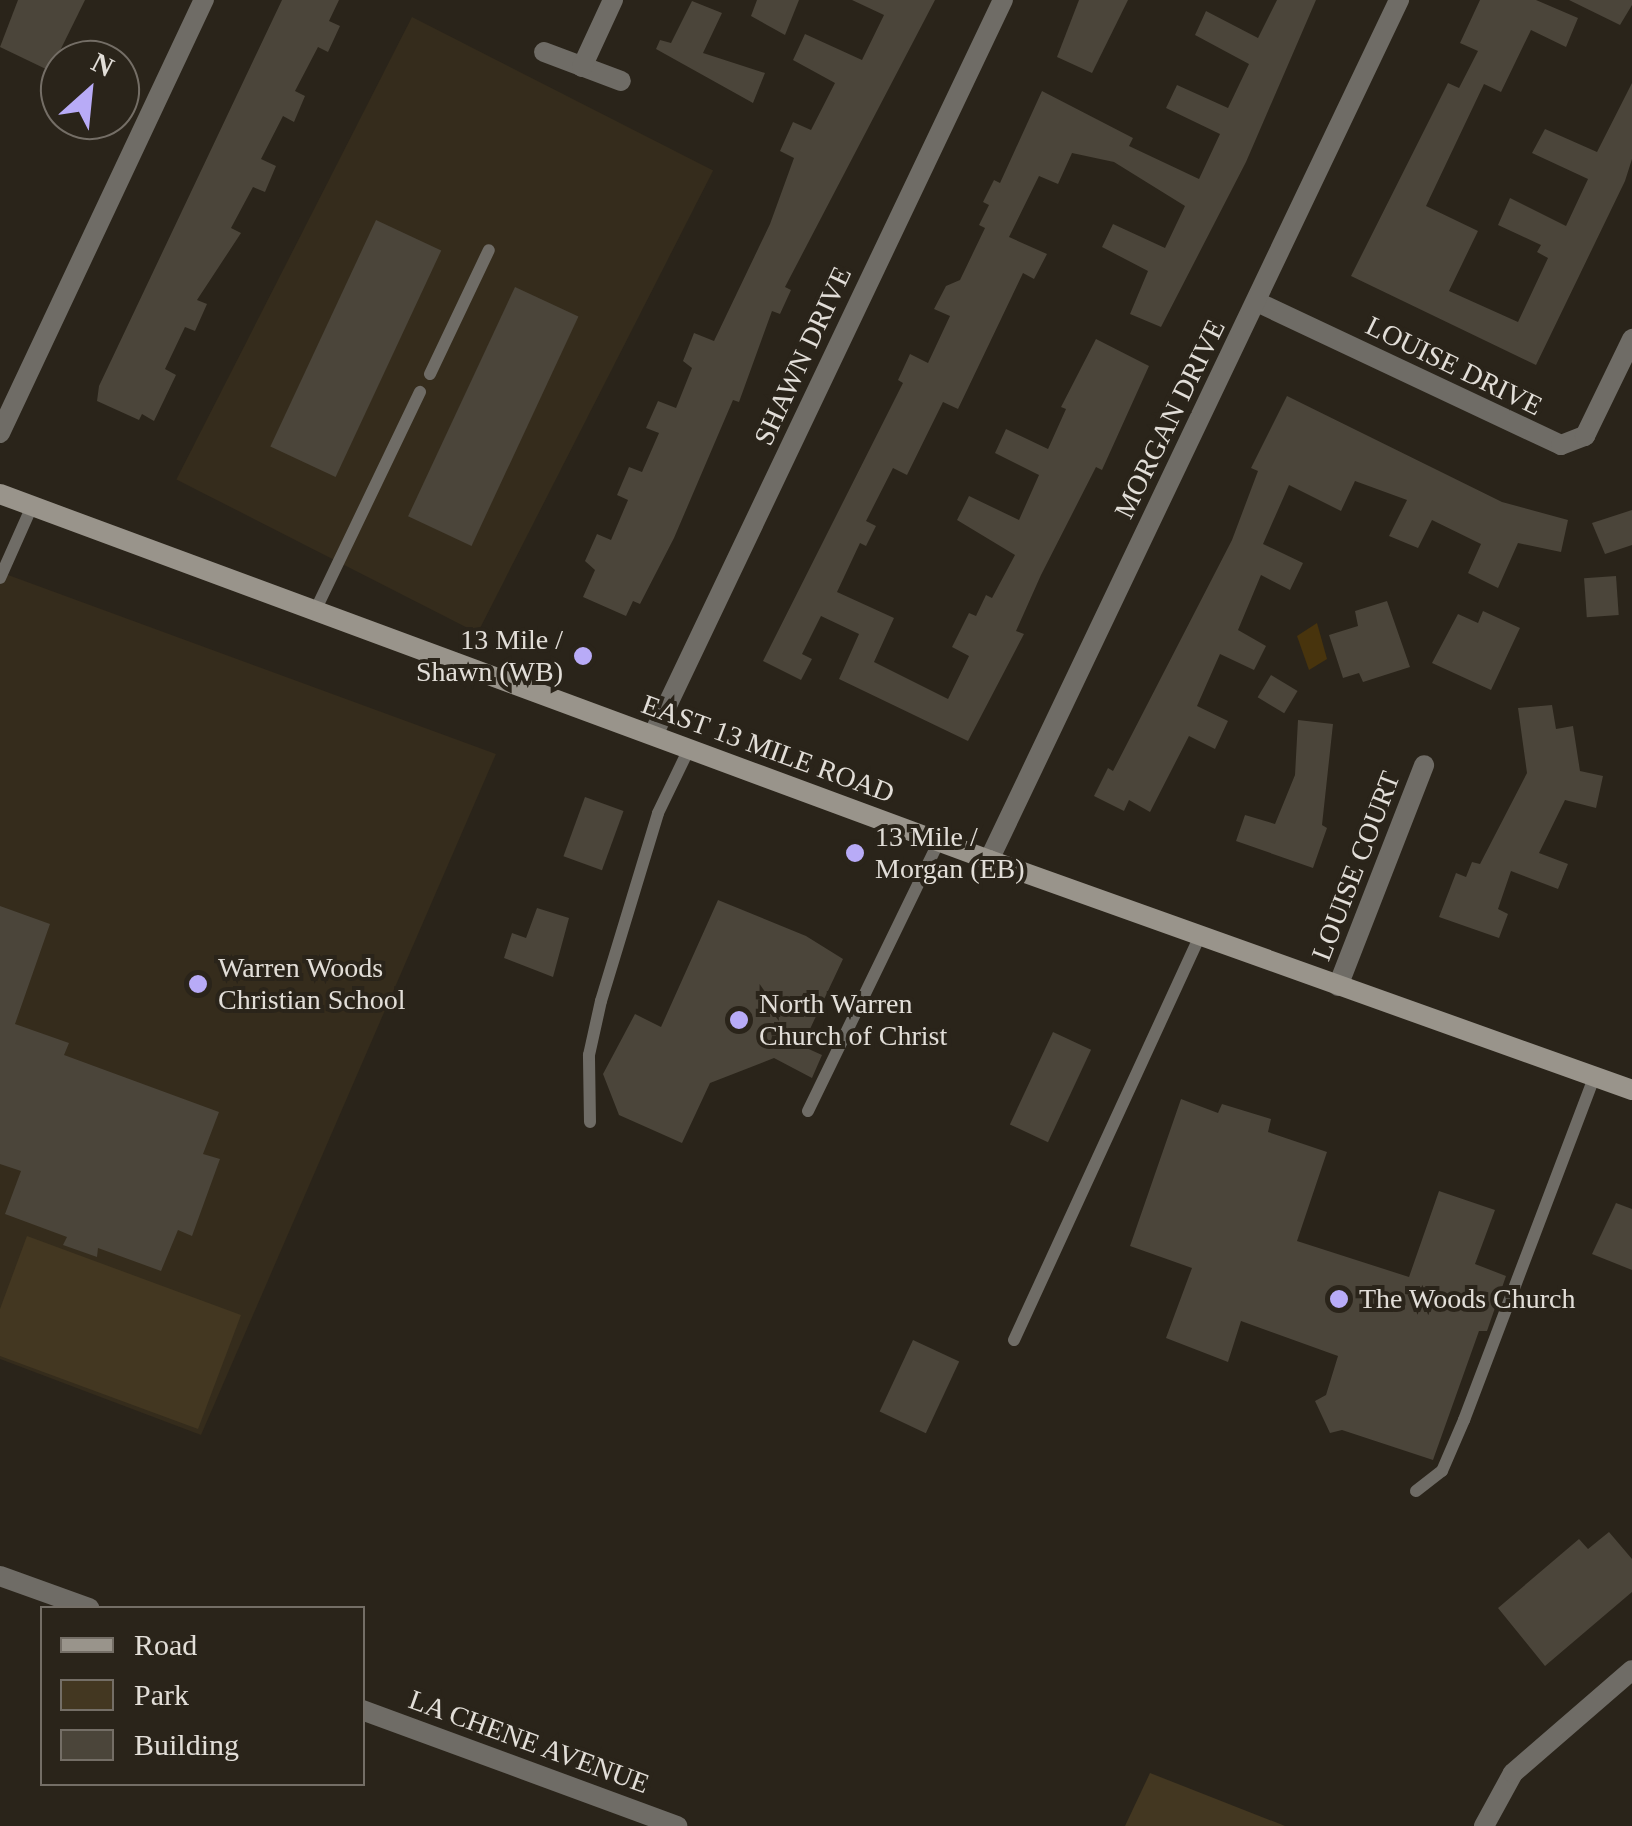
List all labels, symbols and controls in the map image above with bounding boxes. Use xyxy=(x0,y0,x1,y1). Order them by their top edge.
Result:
north arrow xyxy=(40,40,140,140)
text: N xyxy=(87,46,119,83)
street label: SHAWN DRIVE xyxy=(747,261,859,451)
street label: LOUISE DRIVE xyxy=(1360,309,1548,423)
street label: MORGAN DRIVE xyxy=(1107,314,1233,524)
place label: 13 Mile / Shawn (WB) xyxy=(416,623,563,689)
marker: 13 Mile / Shawn (WB) xyxy=(572,645,594,667)
street label: EAST 13 MILE ROAD xyxy=(637,688,899,810)
street label: LOUISE COURT xyxy=(1305,767,1407,965)
place label: 13 Mile / Morgan (EB) xyxy=(875,820,1025,886)
marker: 13 Mile / Morgan (EB) xyxy=(844,842,866,864)
place label: Warren Woods Christian School xyxy=(218,951,405,1017)
marker: Warren Woods Christian School xyxy=(187,973,209,995)
place label: North Warren Church of Christ xyxy=(759,987,947,1053)
marker: North Warren Church of Christ xyxy=(728,1009,750,1031)
place label: The Woods Church xyxy=(1359,1282,1576,1316)
marker: The Woods Church xyxy=(1328,1288,1350,1310)
legend xyxy=(40,1606,365,1786)
text: Road xyxy=(134,1628,197,1661)
text: Park xyxy=(134,1678,189,1711)
street label: LA CHENE AVENUE xyxy=(403,1682,655,1802)
text: Building xyxy=(134,1728,239,1761)

